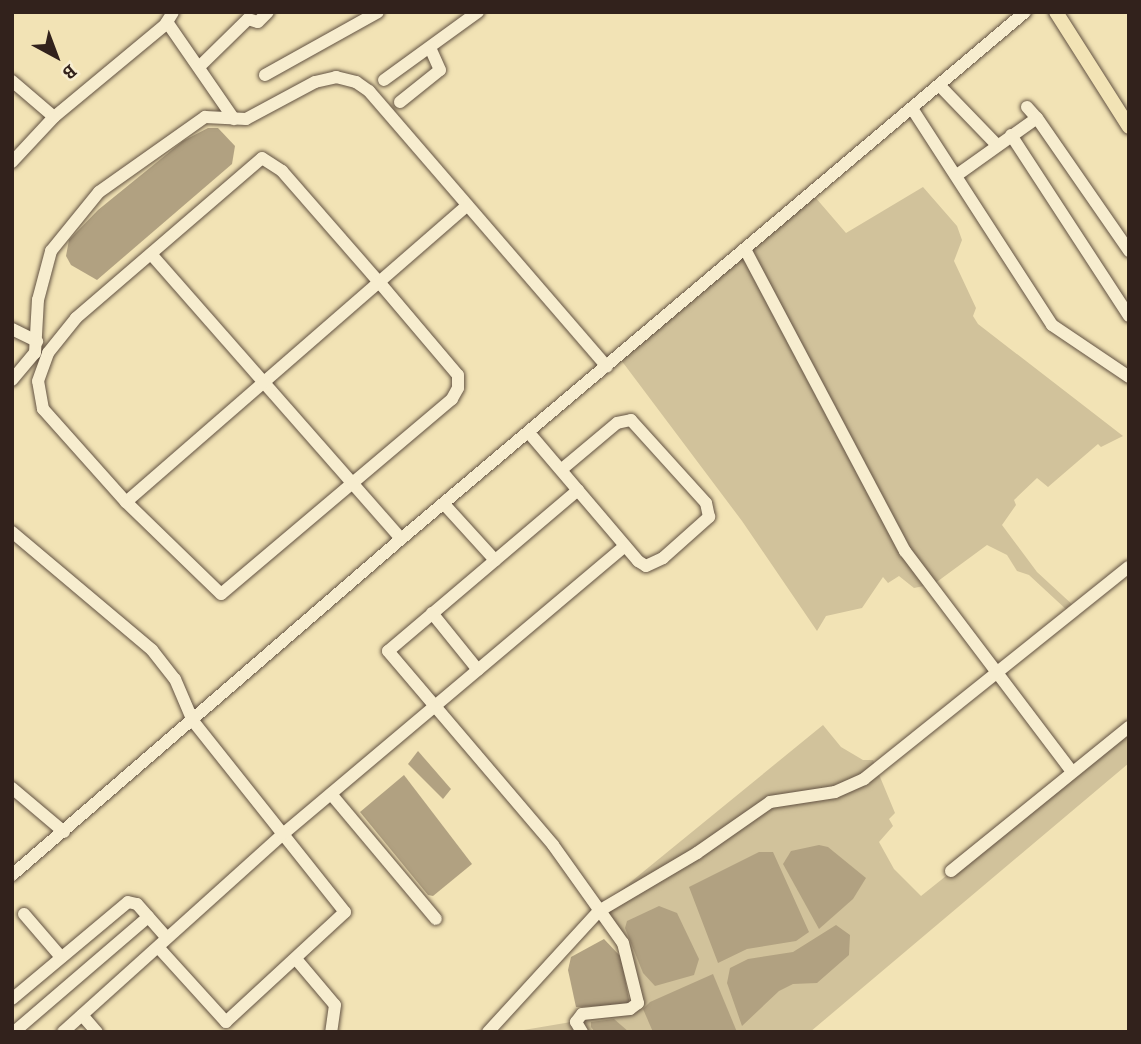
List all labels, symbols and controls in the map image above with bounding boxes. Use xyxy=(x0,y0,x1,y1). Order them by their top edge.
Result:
north arrow xyxy=(21,21,91,91)
text: B xyxy=(57,58,83,86)

